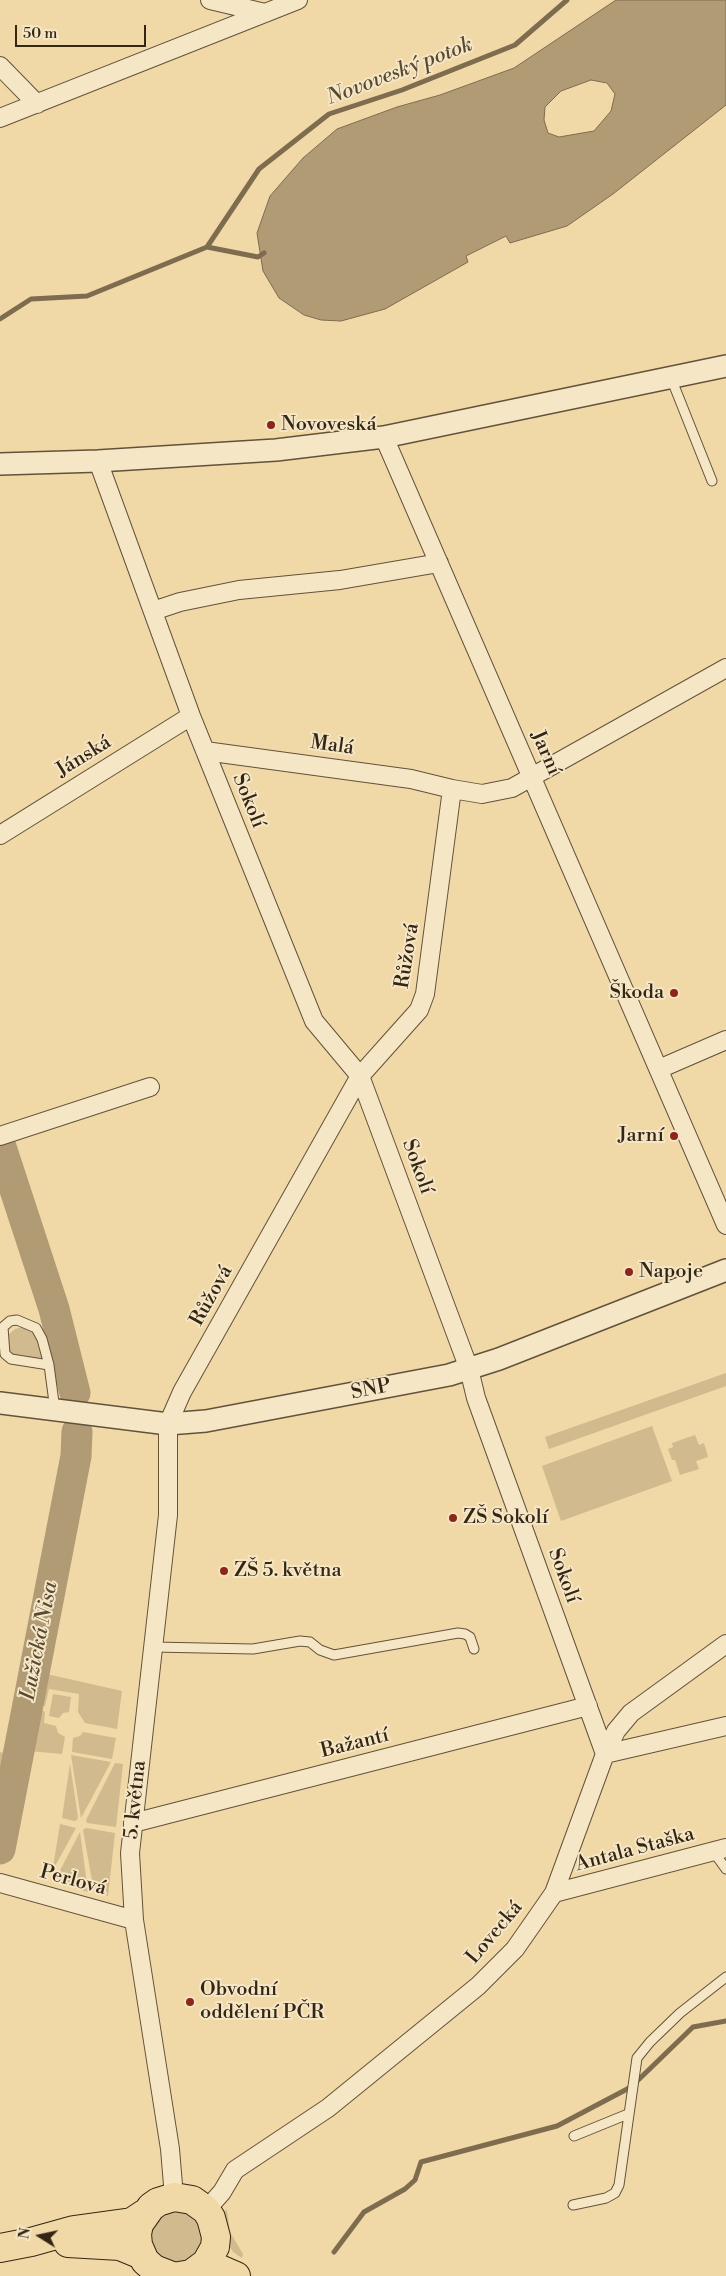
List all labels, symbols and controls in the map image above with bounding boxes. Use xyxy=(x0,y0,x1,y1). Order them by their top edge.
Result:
scale bar xyxy=(18,15,149,47)
text: 50 m xyxy=(23,24,57,43)
water label: Novoveský potok xyxy=(323,33,477,111)
place label: Novoveská xyxy=(281,413,376,437)
marker: Novoveská xyxy=(265,419,277,431)
street label: Jarní xyxy=(525,727,565,779)
street label: Jánská xyxy=(52,731,116,783)
street label: Malá xyxy=(309,731,355,761)
street label: Sokolí xyxy=(226,770,270,832)
street label: Růžová xyxy=(391,922,425,990)
place label: Škoda xyxy=(610,981,664,1005)
marker: Škoda xyxy=(668,987,680,999)
place label: Jarní xyxy=(618,1124,664,1148)
marker: Jarní xyxy=(668,1130,680,1142)
street label: Sokolí xyxy=(396,1136,438,1198)
place label: Napoje xyxy=(639,1260,703,1284)
street label: Růžová xyxy=(186,1261,238,1331)
marker: Napoje xyxy=(623,1266,635,1278)
street label: SNP xyxy=(349,1374,393,1406)
place label: ZŠ Sokolí xyxy=(463,1506,548,1530)
marker: ZŠ Sokolí xyxy=(447,1512,459,1524)
street label: Sokolí xyxy=(542,1545,584,1607)
place label: ZŠ 5. května xyxy=(234,1559,342,1583)
marker: ZŠ 5. května xyxy=(218,1565,230,1577)
water label: Lužická Nisa xyxy=(16,1580,64,1702)
street label: Bažantí xyxy=(318,1724,392,1764)
street label: 5. května xyxy=(120,1759,152,1841)
street label: Antala Staška xyxy=(573,1823,697,1877)
street label: Perlová xyxy=(37,1861,109,1901)
street label: Lovecká xyxy=(462,1897,528,1969)
place label: Obvodní oddělení PČR xyxy=(200,1978,324,2025)
marker: Obvodní oddělení PČR xyxy=(184,1996,196,2008)
north arrow xyxy=(15,2211,65,2261)
text: N xyxy=(15,2226,35,2240)

